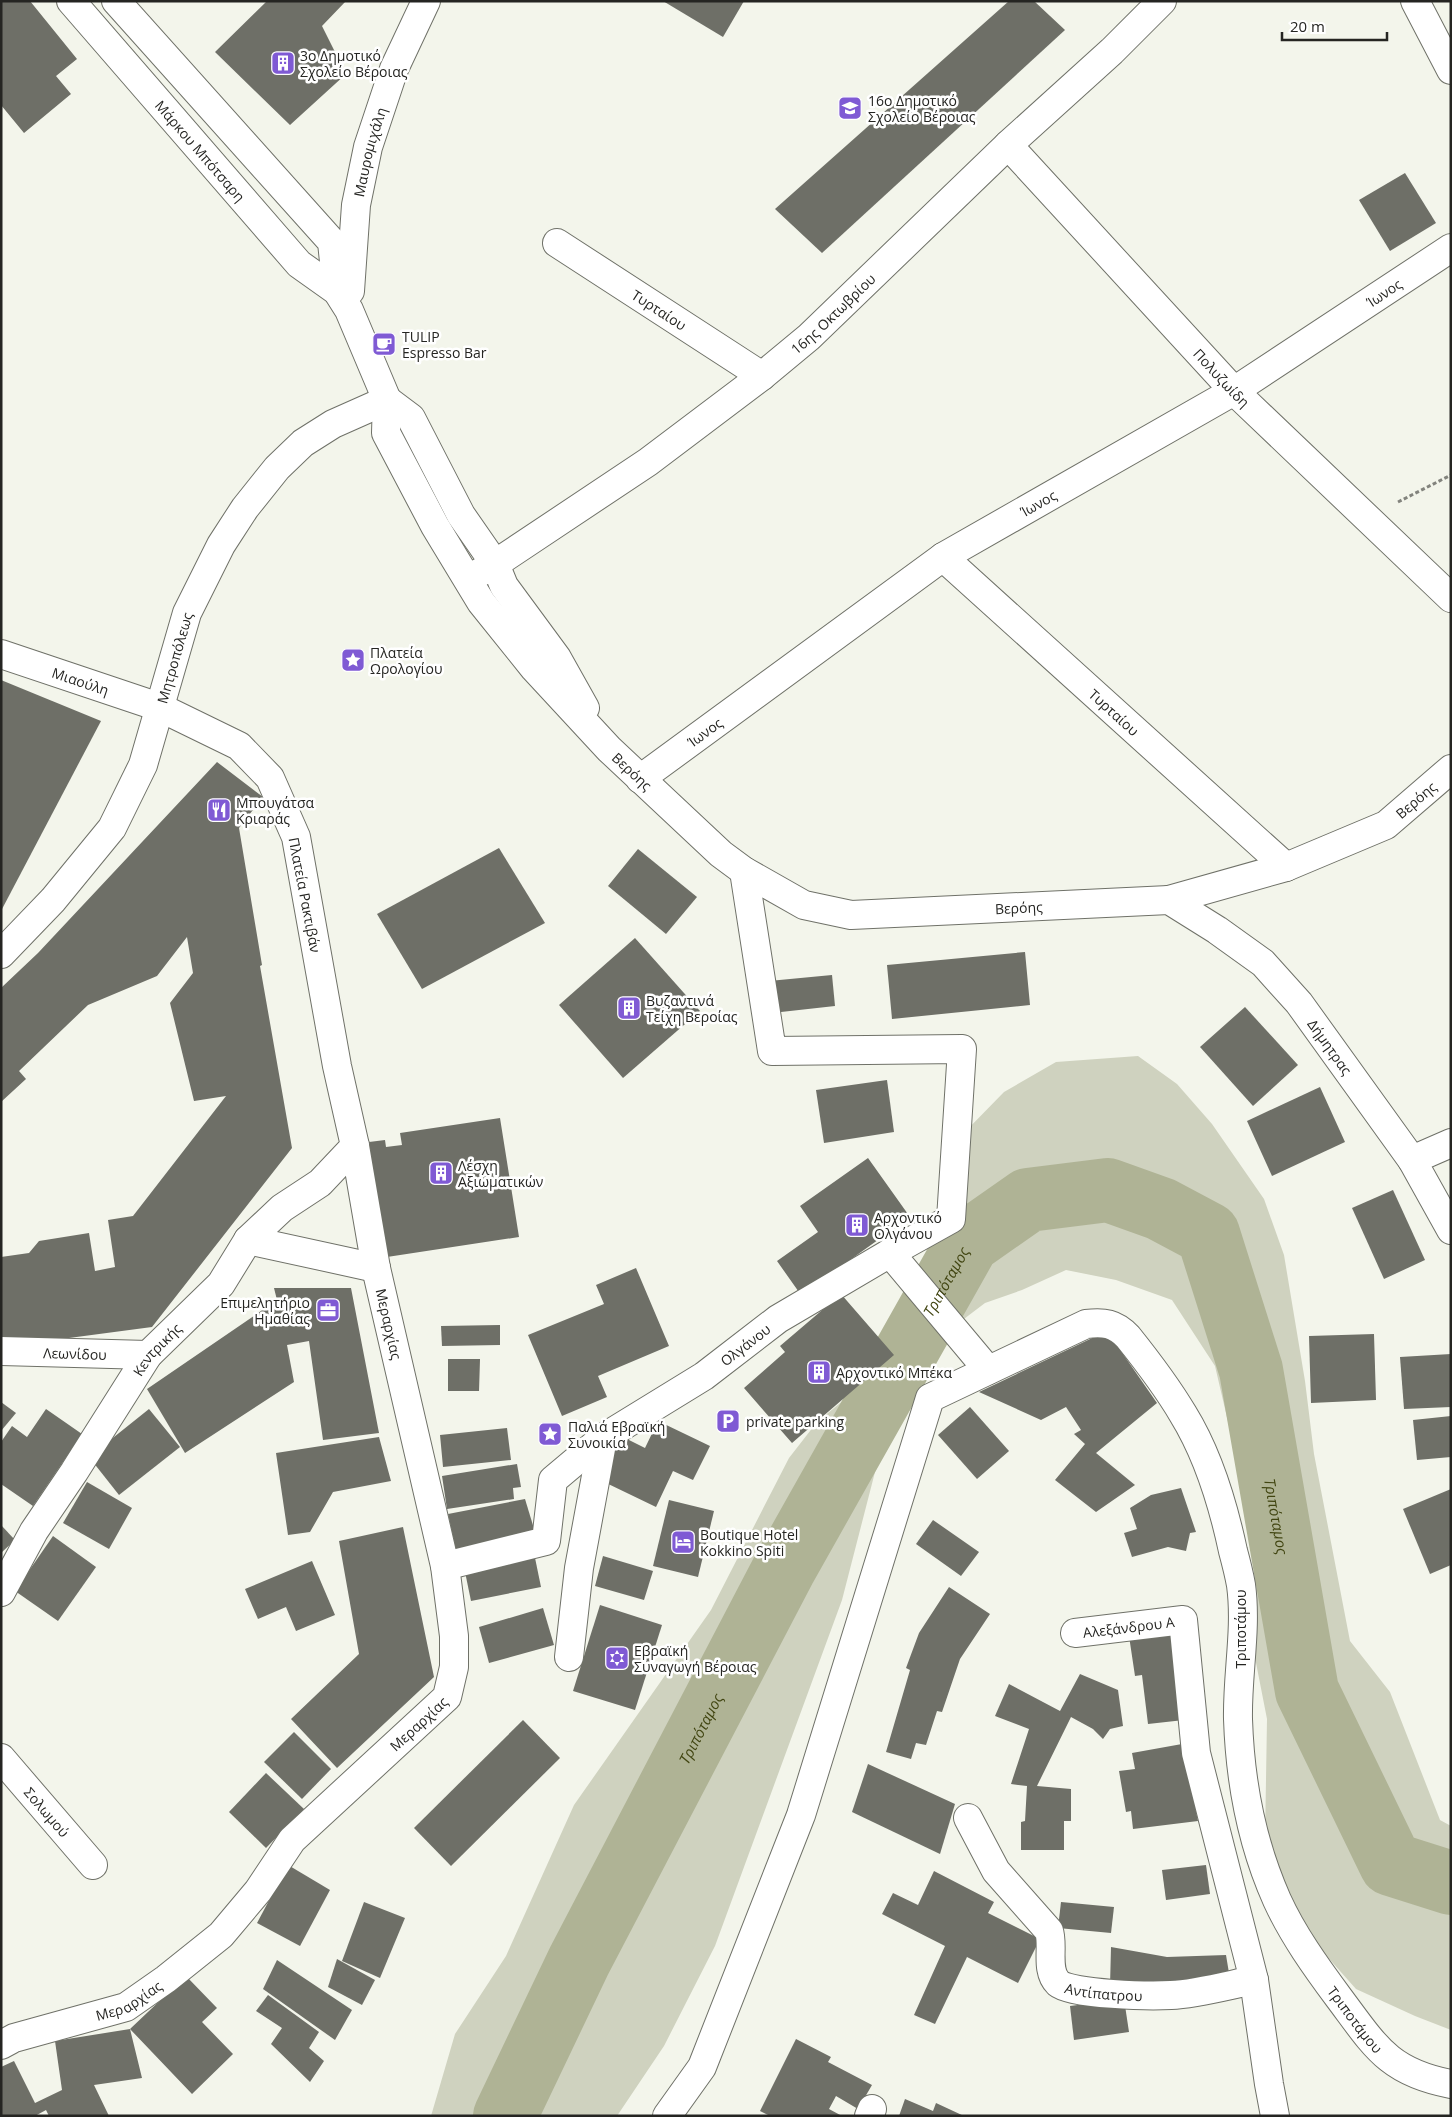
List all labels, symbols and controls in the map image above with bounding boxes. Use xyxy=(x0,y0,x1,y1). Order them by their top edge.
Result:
scale bar xyxy=(1282,10,1387,42)
text: 20 m xyxy=(1290,16,1325,36)
place label: 3ο Δημοτικό Σχολείο Βέροιας xyxy=(300,46,408,81)
building icon: 3ο Δημοτικό Σχολείο Βέροιας xyxy=(270,50,296,76)
place label: 16ο Δημοτικό Σχολείο Βέροιας xyxy=(868,91,976,126)
school or university icon: 16ο Δημοτικό Σχολείο Βέροιας xyxy=(837,95,863,121)
street label: Μάρκου Μπότσαρη xyxy=(151,96,250,205)
street label: Μαυρομιχάλη xyxy=(348,104,390,198)
street label: 16ης Οκτωβρίου xyxy=(786,269,879,358)
street label: Ίωνος xyxy=(1362,274,1405,311)
street label: Τυρταίου xyxy=(628,285,690,334)
place label: TULIP Espresso Bar xyxy=(402,327,487,362)
cafe icon: TULIP Espresso Bar xyxy=(371,331,397,357)
street label: Πολυζωίδη xyxy=(1190,344,1254,411)
street label: Ίωνος xyxy=(1016,485,1060,521)
street label: Μητροπόλεως xyxy=(152,610,196,705)
place label: Πλατεία Ωρολογίου xyxy=(370,643,443,678)
place icon: Πλατεία Ωρολογίου xyxy=(340,647,366,673)
street label: Μιαούλη xyxy=(50,662,112,699)
street label: Τυρταίου xyxy=(1085,684,1144,740)
street label: Ίωνος xyxy=(683,712,726,751)
street label: Βερόης xyxy=(608,748,657,794)
street label: Βερόης xyxy=(1391,777,1440,822)
place label: Μπουγάτσα Κριαράς xyxy=(236,793,315,828)
restaurant icon: Μπουγάτσα Κριαράς xyxy=(206,797,232,823)
street label: Πλατεία Ρακτιβάν xyxy=(285,836,325,954)
street label: Βερόης xyxy=(994,896,1043,918)
place label: Βυζαντινά Τείχη Βεροίας xyxy=(646,991,738,1026)
building icon: Βυζαντινά Τείχη Βεροίας xyxy=(616,995,642,1021)
street label: Δήμητρας xyxy=(1304,1015,1357,1078)
place label: Λέσχη Αξιωματικών xyxy=(458,1156,543,1191)
building icon: Λέσχη Αξιωματικών xyxy=(428,1160,454,1186)
place label: Αρχοντικό Ολγάνου xyxy=(874,1208,942,1243)
building icon: Αρχοντικό Ολγάνου xyxy=(844,1212,870,1238)
water label: Τριπόταμος xyxy=(918,1243,973,1320)
street label: Μεραρχίας xyxy=(372,1287,406,1362)
place label: Επιμελητήριο Ημαθίας xyxy=(220,1293,310,1328)
office icon: Επιμελητήριο Ημαθίας xyxy=(315,1297,341,1323)
street label: Κεντρικής xyxy=(128,1318,185,1379)
street label: Ολγάνου xyxy=(716,1319,774,1370)
street label: Λεωνίδου xyxy=(43,1343,107,1363)
building icon: Αρχοντικό Μπέκα xyxy=(806,1359,832,1385)
place label: Αρχοντικό Μπέκα xyxy=(836,1363,952,1382)
parking icon: private parking xyxy=(715,1408,741,1434)
place label: private parking xyxy=(746,1412,845,1431)
place label: Παλιά Εβραϊκή Συνοικία xyxy=(568,1417,665,1452)
place icon: Παλιά Εβραϊκή Συνοικία xyxy=(537,1421,563,1447)
water label: Τριπόταμος xyxy=(1260,1477,1293,1556)
place label: Boutique Hotel Kokkino Spiti xyxy=(700,1525,798,1560)
hotel icon: Boutique Hotel Kokkino Spiti xyxy=(670,1529,696,1555)
street label: Τριποτάμου xyxy=(1231,1589,1250,1669)
street label: Αλεξάνδρου Α xyxy=(1082,1612,1176,1641)
place label: Εβραϊκή Συναγωγή Βέροιας xyxy=(634,1641,757,1676)
synagogue icon: Εβραϊκή Συναγωγή Βέροιας xyxy=(604,1645,630,1671)
water label: Τριπόταμος xyxy=(674,1690,727,1767)
street label: Μεραρχίας xyxy=(385,1692,452,1755)
street label: Σολωμού xyxy=(20,1783,74,1841)
street label: Μεραρχίας xyxy=(93,1975,165,2024)
street label: Αντίπατρου xyxy=(1063,1978,1143,2005)
street label: Τριποτάμου xyxy=(1324,1982,1387,2057)

